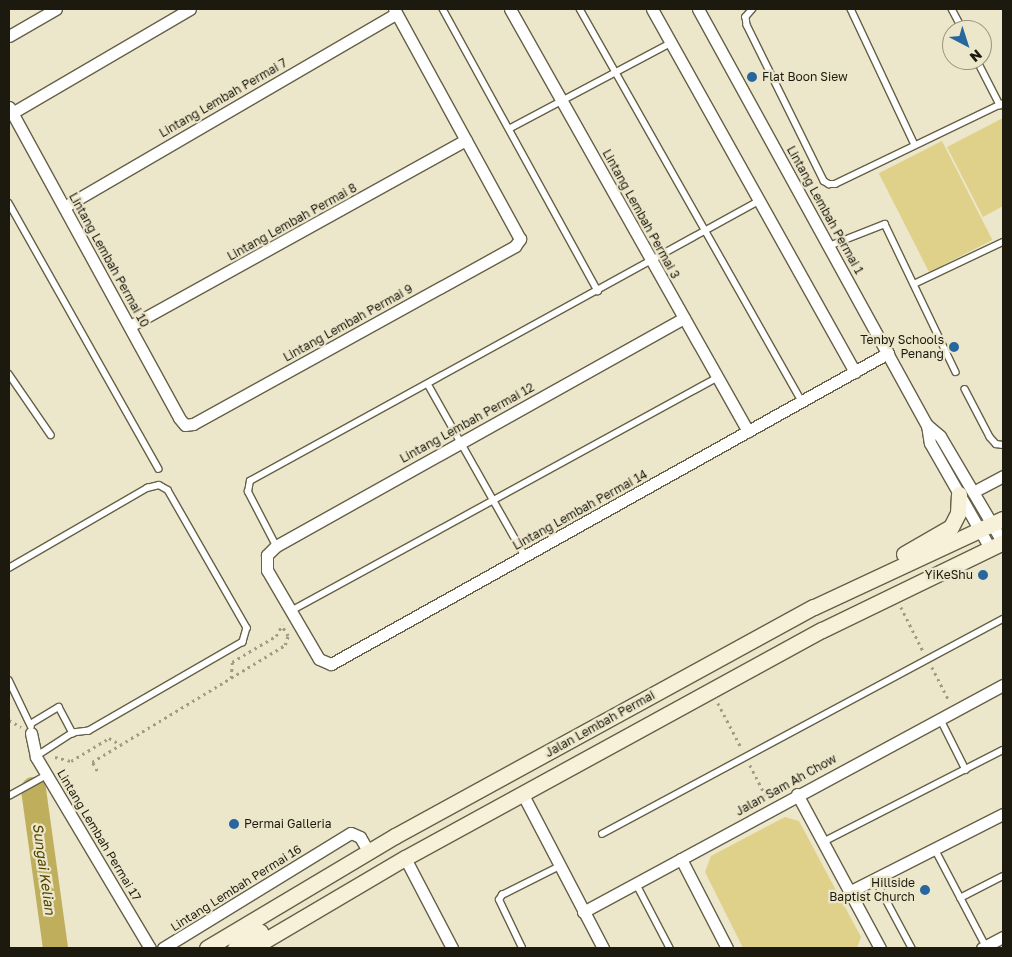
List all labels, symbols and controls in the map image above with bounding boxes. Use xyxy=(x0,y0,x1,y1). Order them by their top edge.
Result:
north arrow xyxy=(942,20,992,70)
text: N xyxy=(967,46,986,66)
street label: Lintang Lembah Permai 7 xyxy=(157,56,289,140)
place label: Flat Boon Siew xyxy=(762,70,848,84)
marker: Flat Boon Siew xyxy=(746,71,758,83)
street label: Lintang Lembah Permai 1 xyxy=(784,143,866,277)
street label: Lintang Lembah Permai 3 xyxy=(599,147,683,281)
street label: Lintang Lembah Permai 8 xyxy=(225,180,359,264)
street label: Lintang Lembah Permai 10 xyxy=(66,190,152,330)
street label: Lintang Lembah Permai 9 xyxy=(281,281,415,365)
place label: Tenby Schools Penang xyxy=(860,333,944,361)
marker: Tenby Schools Penang xyxy=(948,341,960,353)
street label: Lintang Lembah Permai 12 xyxy=(397,380,537,466)
street label: Lintang Lembah Permai 14 xyxy=(510,467,650,553)
place label: YiKeShu xyxy=(925,568,973,582)
marker: YiKeShu xyxy=(977,569,989,581)
street label: Jalan Lembah Permai xyxy=(543,688,657,760)
street label: Jalan Sam Ah Chow xyxy=(733,751,839,819)
street label: Lintang Lembah Permai 17 xyxy=(54,767,144,903)
place label: Permai Galleria xyxy=(244,817,331,831)
marker: Permai Galleria xyxy=(228,818,240,830)
water label: Sungai Kelian xyxy=(29,822,59,916)
street label: Lintang Lembah Permai 16 xyxy=(168,842,304,934)
place label: Hillside Baptist Church xyxy=(829,876,915,904)
marker: Hillside Baptist Church xyxy=(919,884,931,896)

